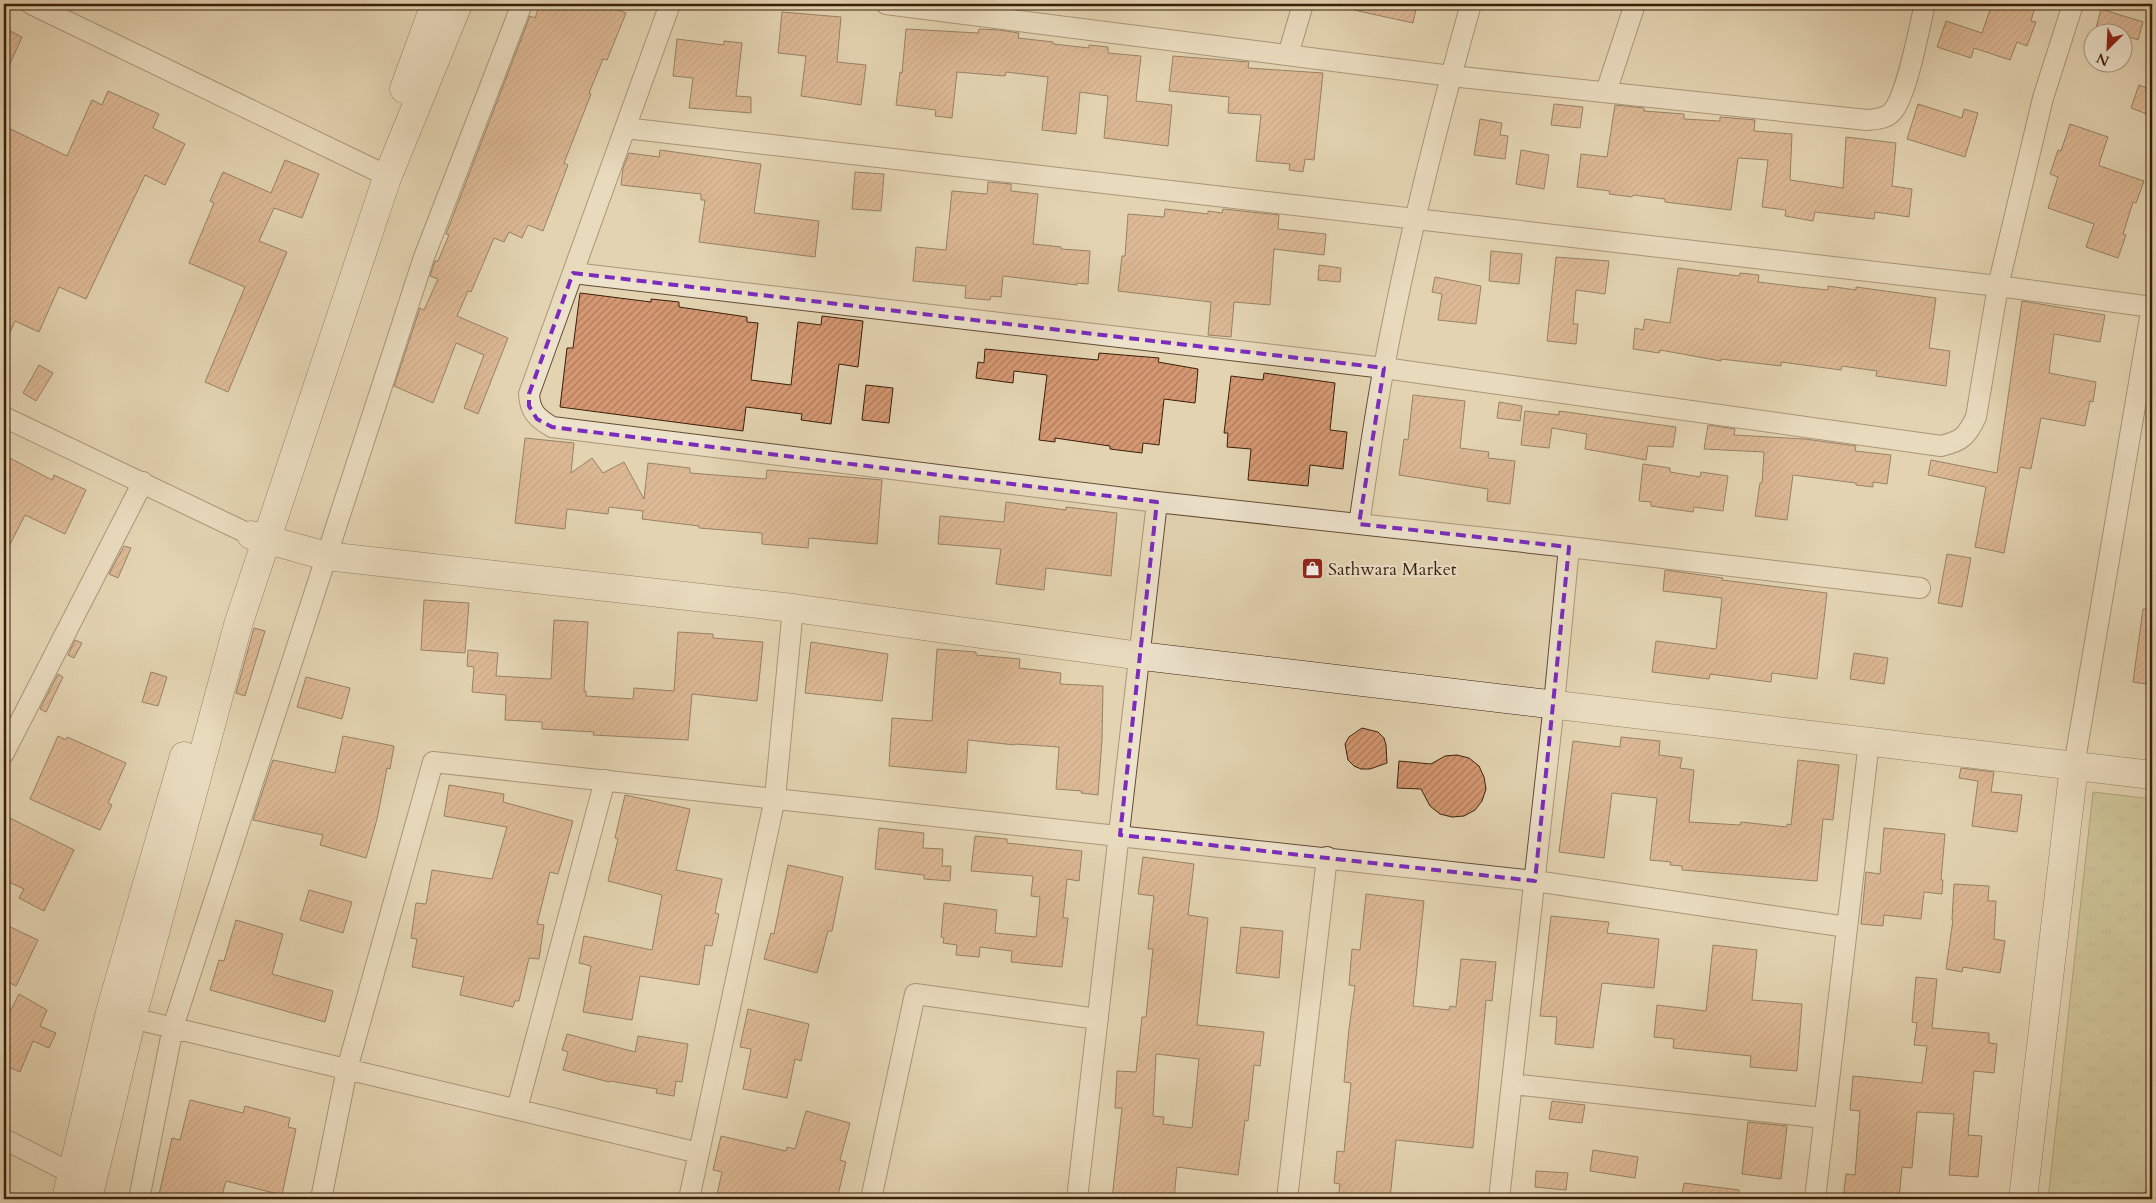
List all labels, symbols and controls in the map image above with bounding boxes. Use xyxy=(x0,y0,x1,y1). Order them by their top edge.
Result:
north arrow xyxy=(2084,22,2134,72)
text: N xyxy=(2093,48,2112,71)
shop icon: Sathwara Market xyxy=(1300,557,1324,581)
place label: Sathwara Market xyxy=(1328,557,1457,582)

